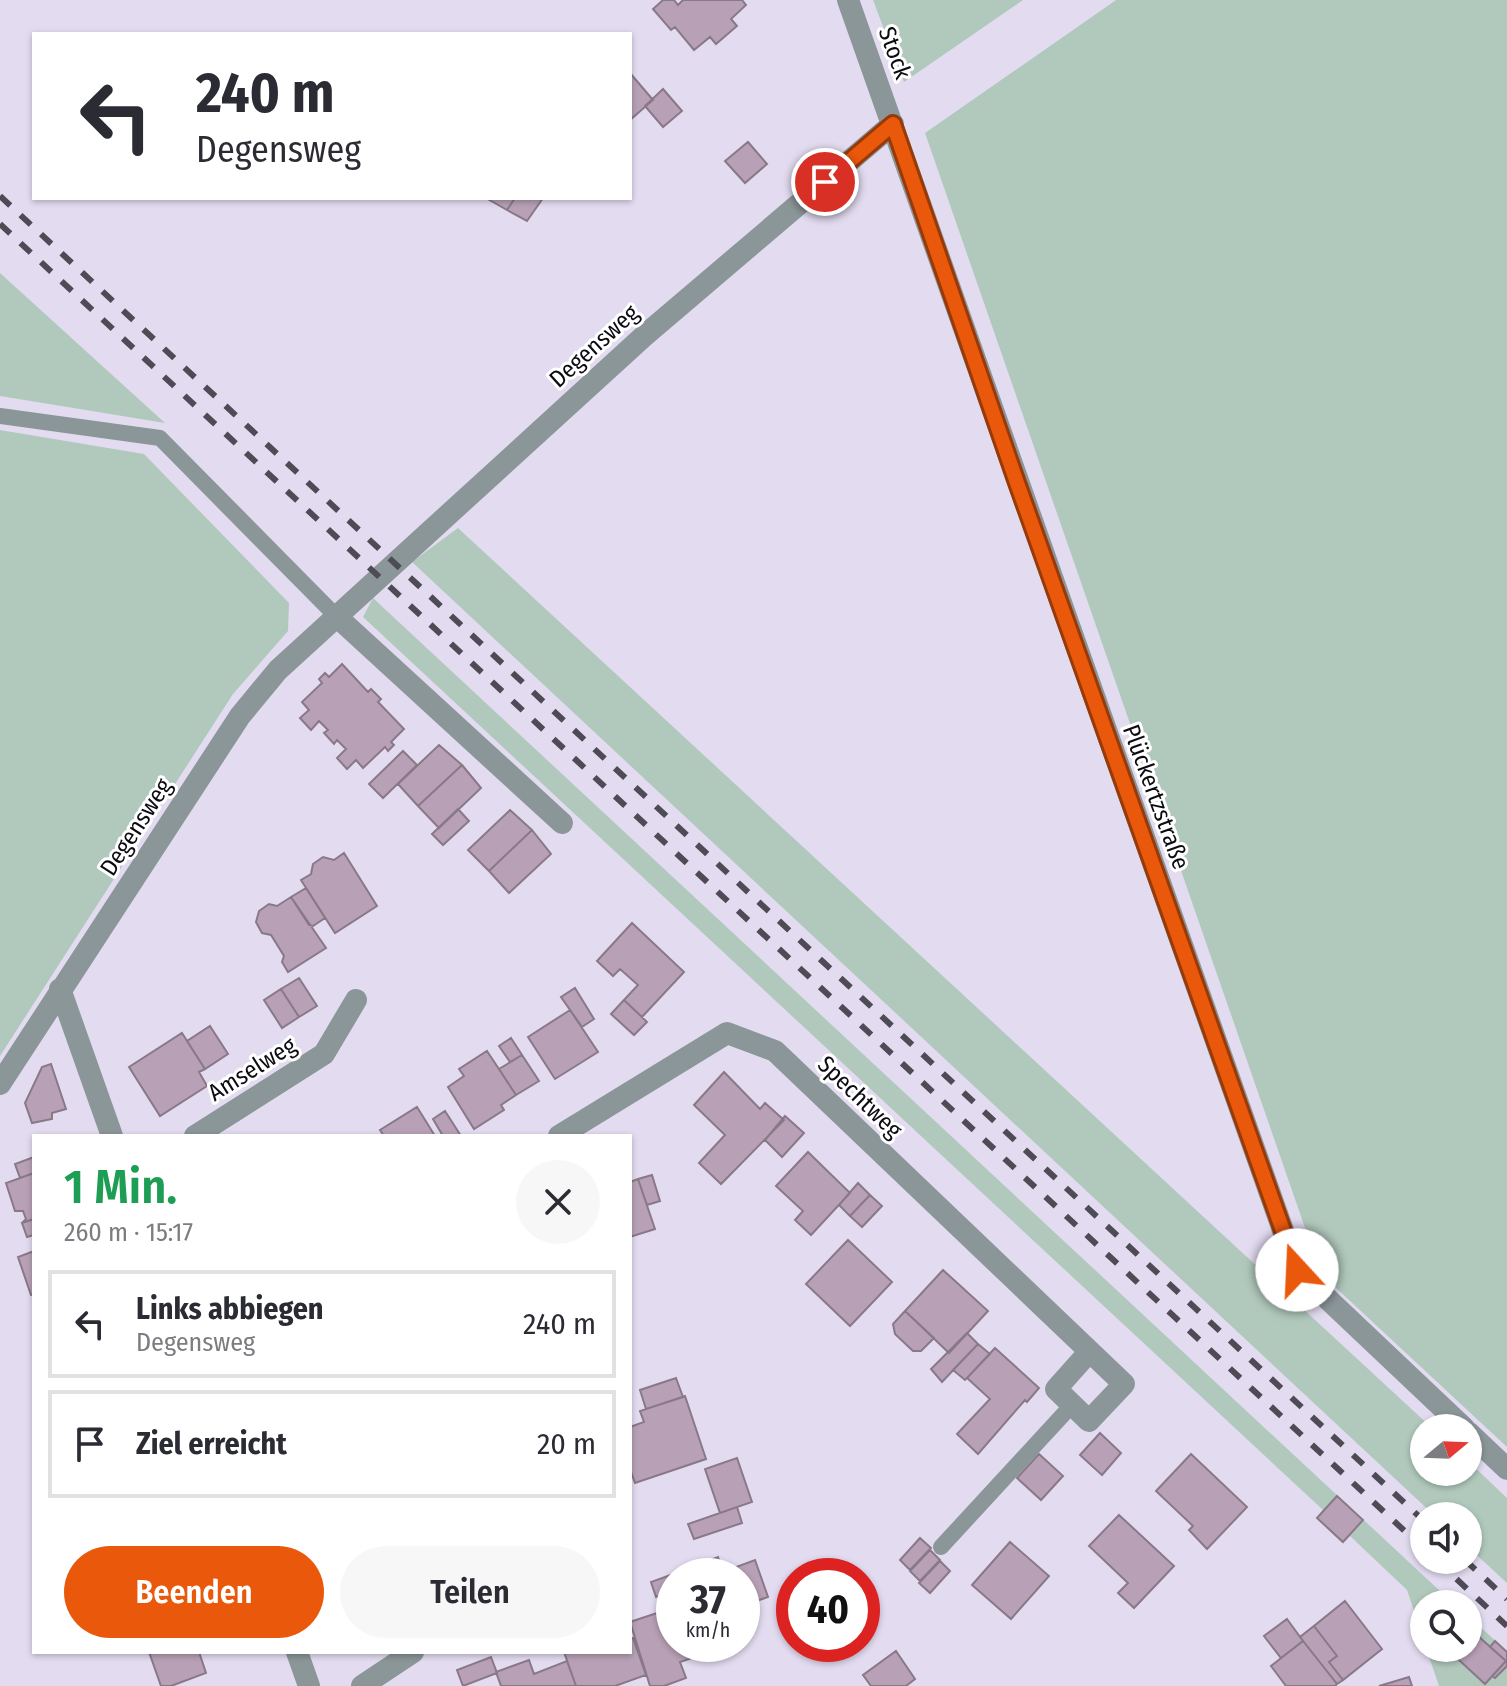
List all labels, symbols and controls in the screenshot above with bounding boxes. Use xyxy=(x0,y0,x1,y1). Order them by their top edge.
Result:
street label: Stock xyxy=(873,23,918,84)
text: 240 m xyxy=(196,60,335,127)
icon: left xyxy=(64,64,168,168)
text: Degensweg xyxy=(196,128,361,172)
pin xyxy=(791,148,859,216)
icon: arrive xyxy=(803,160,847,204)
street label: Degensweg xyxy=(544,298,645,393)
street label: Plückertzstraße xyxy=(1117,721,1195,873)
street label: Degensweg xyxy=(94,773,178,881)
street label: Amselweg xyxy=(203,1031,302,1107)
street label: Spechtweg xyxy=(812,1050,908,1144)
text: 1 Min. xyxy=(64,1158,177,1216)
button: close xyxy=(516,1160,600,1244)
text: 260 m · 15:17 xyxy=(64,1217,193,1248)
position arrow xyxy=(1255,1228,1339,1312)
text: Links abbiegen xyxy=(136,1291,324,1327)
icon: left xyxy=(68,1302,112,1346)
text: 240 m xyxy=(523,1306,596,1342)
text: Degensweg xyxy=(136,1327,255,1358)
north arrow xyxy=(1410,1414,1482,1486)
map controls xyxy=(1410,1414,1482,1662)
icon: arrive xyxy=(68,1422,112,1466)
text: Ziel erreicht xyxy=(136,1426,287,1462)
text: 20 m xyxy=(537,1426,596,1462)
button: sound xyxy=(1410,1502,1482,1574)
button: Beenden xyxy=(64,1546,324,1638)
button: Teilen xyxy=(340,1546,600,1638)
speed limit sign: 40 xyxy=(776,1558,880,1662)
text: 37 xyxy=(690,1576,726,1624)
button: search xyxy=(1410,1590,1482,1662)
text: km/h xyxy=(686,1618,730,1642)

